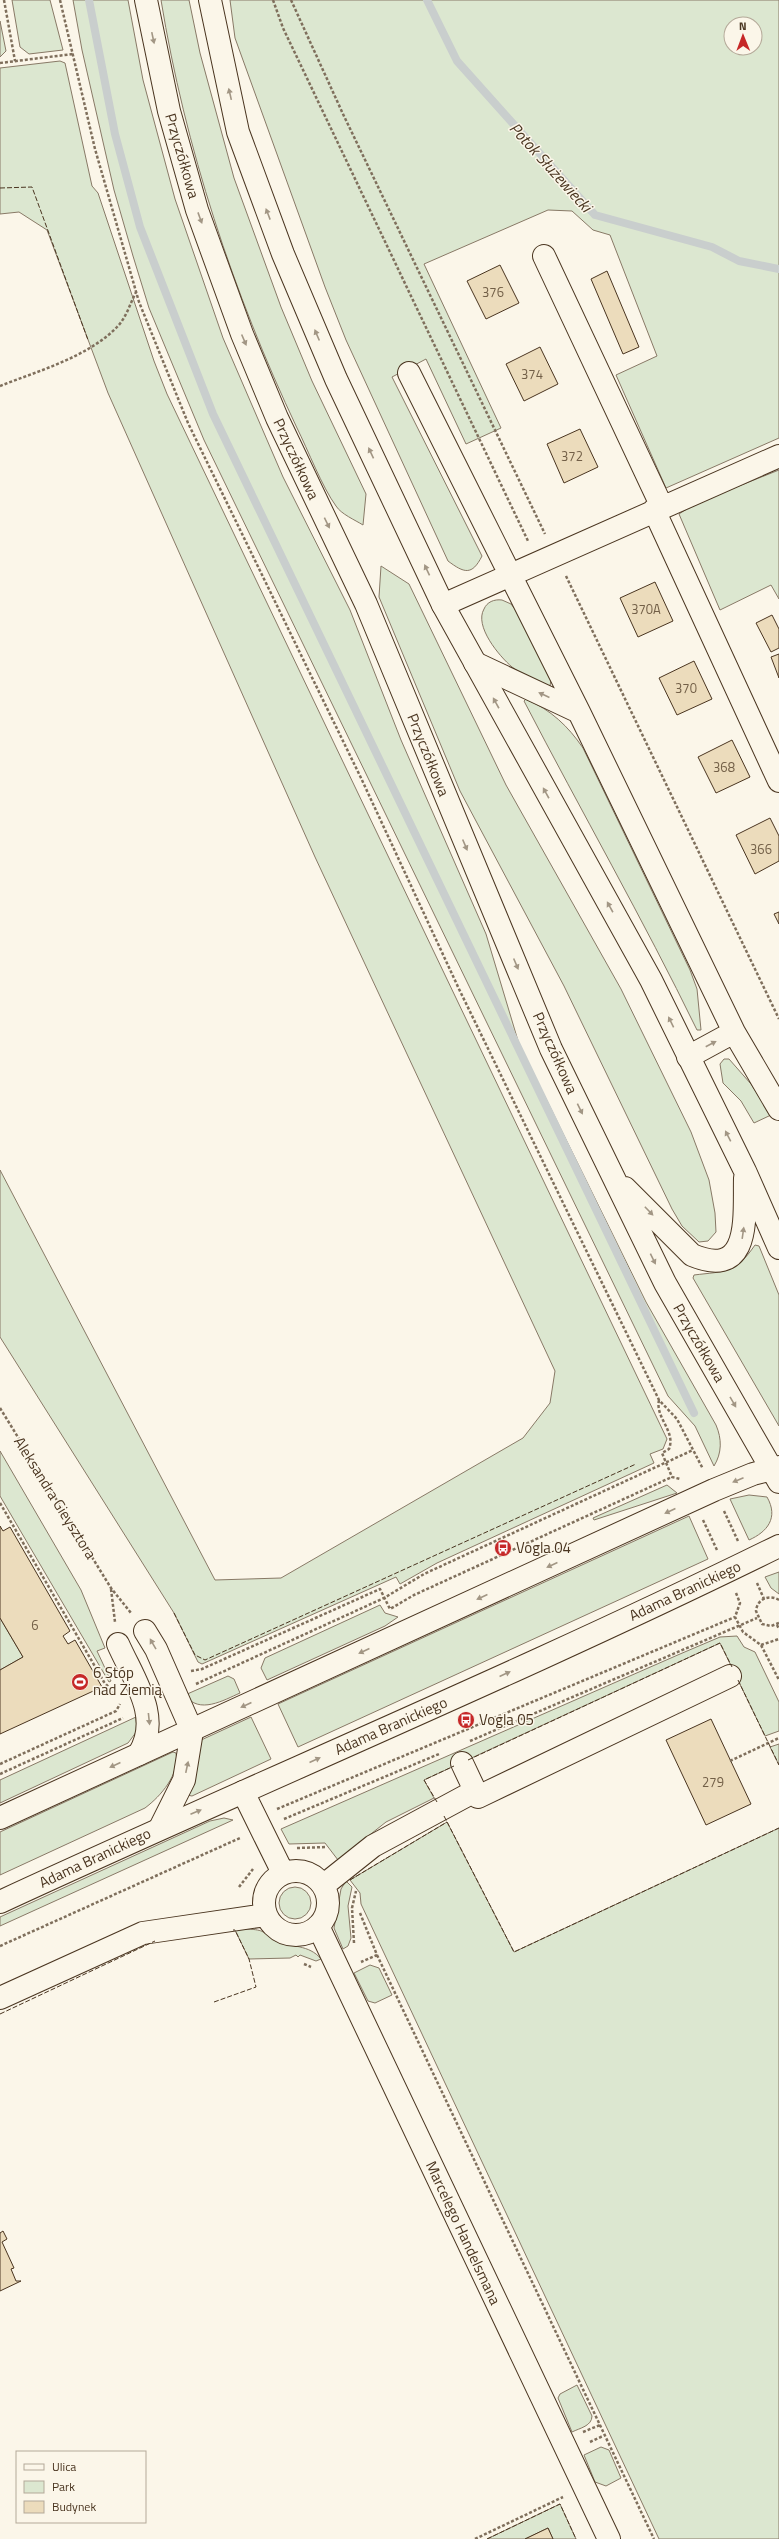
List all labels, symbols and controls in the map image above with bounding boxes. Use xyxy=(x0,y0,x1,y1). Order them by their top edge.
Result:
north arrow xyxy=(723,16,763,56)
text: N xyxy=(739,18,747,34)
one-way arrow xyxy=(151,32,157,45)
one-way arrow xyxy=(226,88,232,100)
street label: Przyczółkowa xyxy=(159,111,206,202)
water label: Potok Służewiecki xyxy=(504,117,599,219)
one-way arrow xyxy=(264,208,270,220)
one-way arrow xyxy=(197,213,203,225)
house number: 376 xyxy=(482,282,504,302)
one-way arrow xyxy=(313,328,319,340)
one-way arrow xyxy=(242,335,248,347)
house number: 374 xyxy=(521,364,543,384)
street label: Przyczółkowa xyxy=(268,414,326,504)
house number: 372 xyxy=(561,446,583,466)
one-way arrow xyxy=(368,447,374,458)
one-way arrow xyxy=(324,517,330,528)
one-way arrow xyxy=(424,564,430,576)
house number: 370A xyxy=(631,599,661,619)
house number: 370 xyxy=(675,678,697,698)
one-way arrow xyxy=(538,692,549,698)
one-way arrow xyxy=(493,697,500,708)
street label: Przyczółkowa xyxy=(401,710,456,800)
house number: 368 xyxy=(713,757,735,777)
one-way arrow xyxy=(543,787,550,799)
one-way arrow xyxy=(463,839,469,851)
house number: 366 xyxy=(750,839,772,859)
one-way arrow xyxy=(606,901,613,913)
one-way arrow xyxy=(513,959,519,971)
street label: Przyczółkowa xyxy=(527,1008,584,1098)
one-way arrow xyxy=(668,1016,674,1027)
one-way arrow xyxy=(705,1041,717,1048)
one-way arrow xyxy=(577,1103,583,1114)
one-way arrow xyxy=(724,1131,731,1142)
one-way arrow xyxy=(644,1206,654,1216)
one-way arrow xyxy=(740,1226,746,1239)
one-way arrow xyxy=(650,1253,656,1265)
street label: Przyczółkowa xyxy=(668,1299,732,1387)
one-way arrow xyxy=(729,1396,736,1408)
street label: Aleksandra Gieysztora xyxy=(8,1432,103,1564)
one-way arrow xyxy=(732,1478,744,1484)
one-way arrow xyxy=(665,1508,676,1514)
place label: Vogla 04 xyxy=(516,1536,571,1559)
bus stop icon: Vogla 04 xyxy=(493,1538,513,1558)
street label: Adama Branickiego xyxy=(625,1554,745,1627)
one-way arrow xyxy=(547,1562,558,1568)
one-way arrow xyxy=(477,1594,488,1600)
house number: 6 xyxy=(31,1615,39,1635)
one-way arrow xyxy=(149,1638,156,1650)
one-way arrow xyxy=(358,1648,370,1654)
place label: 6 Stóp nad Ziemią xyxy=(93,1661,163,1701)
one-way arrow xyxy=(499,1671,511,1677)
sports icon: 6 Stóp nad Ziemią xyxy=(70,1672,90,1692)
street label: Adama Branickiego xyxy=(331,1690,451,1761)
one-way arrow xyxy=(240,1702,251,1708)
place label: Vogla 05 xyxy=(479,1708,534,1731)
bus stop icon: Vogla 05 xyxy=(456,1710,476,1730)
one-way arrow xyxy=(145,1713,152,1725)
one-way arrow xyxy=(310,1757,321,1763)
one-way arrow xyxy=(185,1761,191,1773)
one-way arrow xyxy=(109,1762,121,1768)
house number: 279 xyxy=(702,1772,724,1792)
one-way arrow xyxy=(191,1809,203,1815)
street label: Adama Branickiego xyxy=(35,1821,155,1894)
street label: Marcelego Handelsmana xyxy=(420,2157,507,2309)
legend xyxy=(16,2451,146,2523)
text: Ulica xyxy=(52,2457,76,2476)
text: Park xyxy=(52,2477,75,2496)
text: Budynek xyxy=(52,2497,96,2516)

